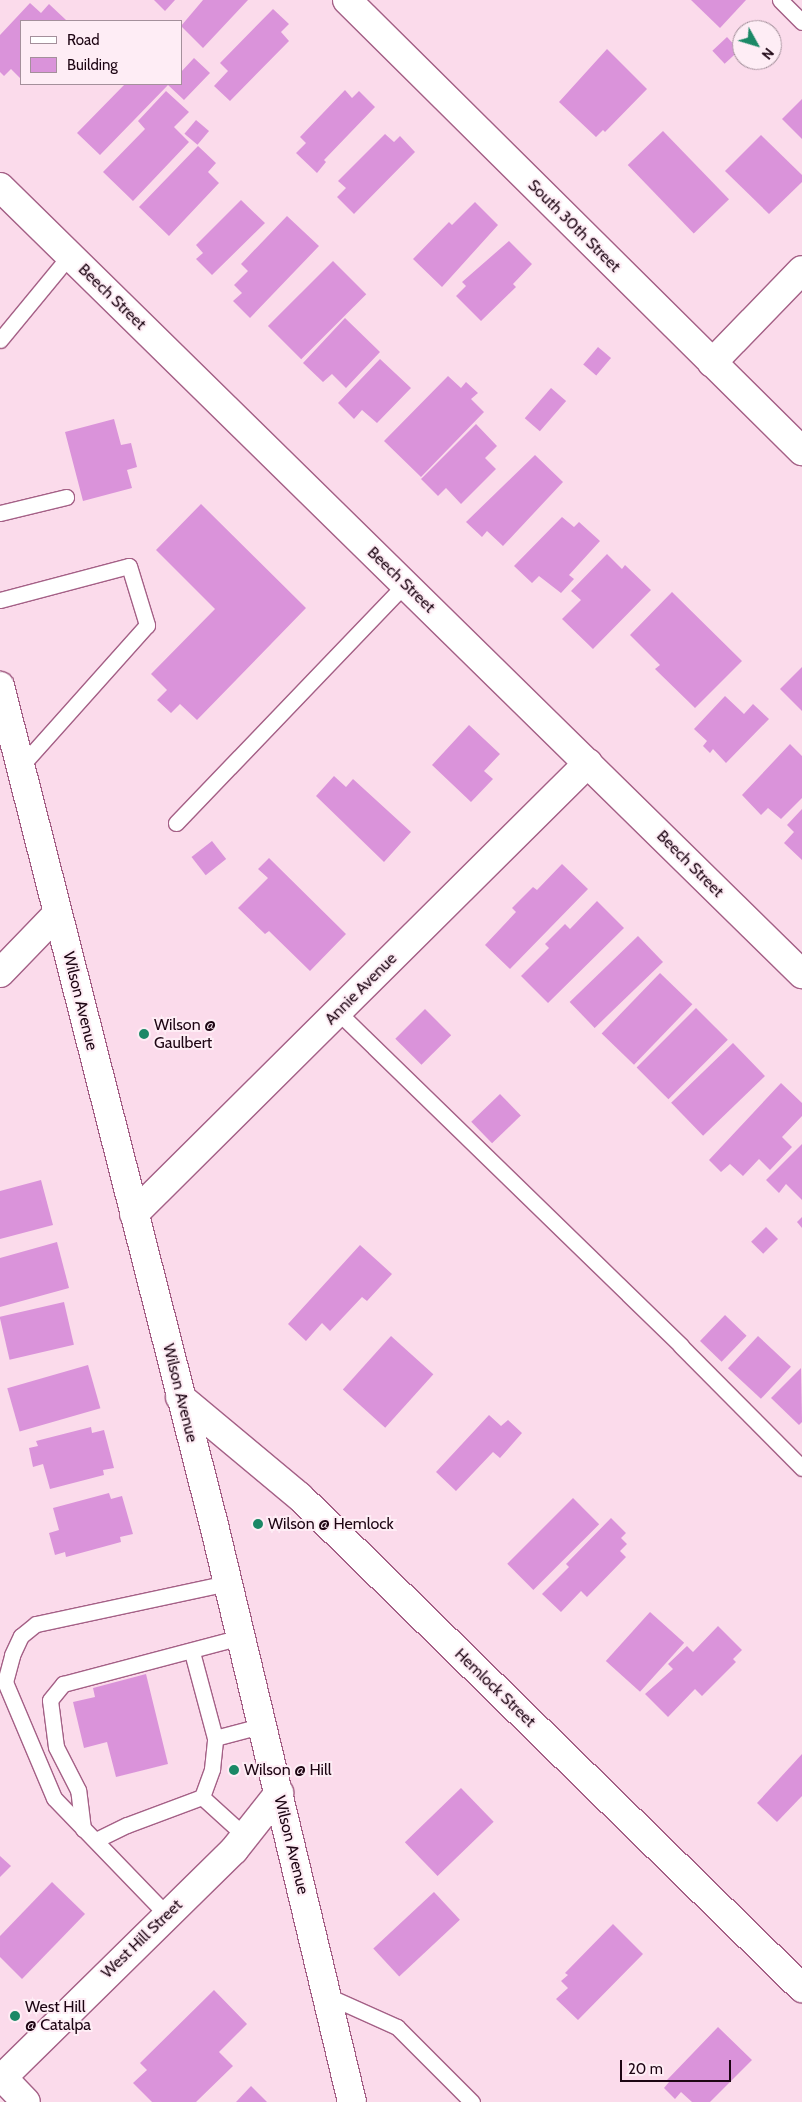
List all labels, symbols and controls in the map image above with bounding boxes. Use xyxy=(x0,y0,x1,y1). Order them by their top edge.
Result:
legend xyxy=(20,20,182,85)
north arrow xyxy=(732,20,782,70)
text: Road xyxy=(67,31,100,49)
text: N xyxy=(758,44,778,63)
text: Building xyxy=(67,56,118,74)
street label: South 30th Street xyxy=(524,176,624,276)
street label: Beech Street xyxy=(74,260,150,334)
street label: Beech Street xyxy=(363,543,439,617)
street label: Beech Street xyxy=(653,827,727,901)
street label: Annie Avenue xyxy=(321,949,401,1029)
street label: Wilson Avenue xyxy=(58,950,102,1052)
place label: Wilson @ Gaulbert xyxy=(154,1015,216,1053)
marker: Wilson @ Gaulbert xyxy=(138,1028,150,1040)
street label: Wilson Avenue xyxy=(158,1342,202,1444)
place label: Wilson @ Hemlock xyxy=(268,1514,394,1534)
marker: Wilson @ Hemlock xyxy=(252,1518,264,1530)
street label: Hemlock Street xyxy=(451,1645,539,1731)
place label: Wilson @ Hill xyxy=(244,1760,332,1780)
marker: Wilson @ Hill xyxy=(228,1764,240,1776)
street label: Wilson Avenue xyxy=(269,1794,313,1896)
street label: West Hill Street xyxy=(98,1896,186,1982)
place label: West Hill @ Catalpa xyxy=(25,1997,91,2035)
marker: West Hill @ Catalpa xyxy=(9,2010,21,2022)
scale bar xyxy=(622,2050,733,2082)
text: 20 m xyxy=(628,2060,663,2078)

